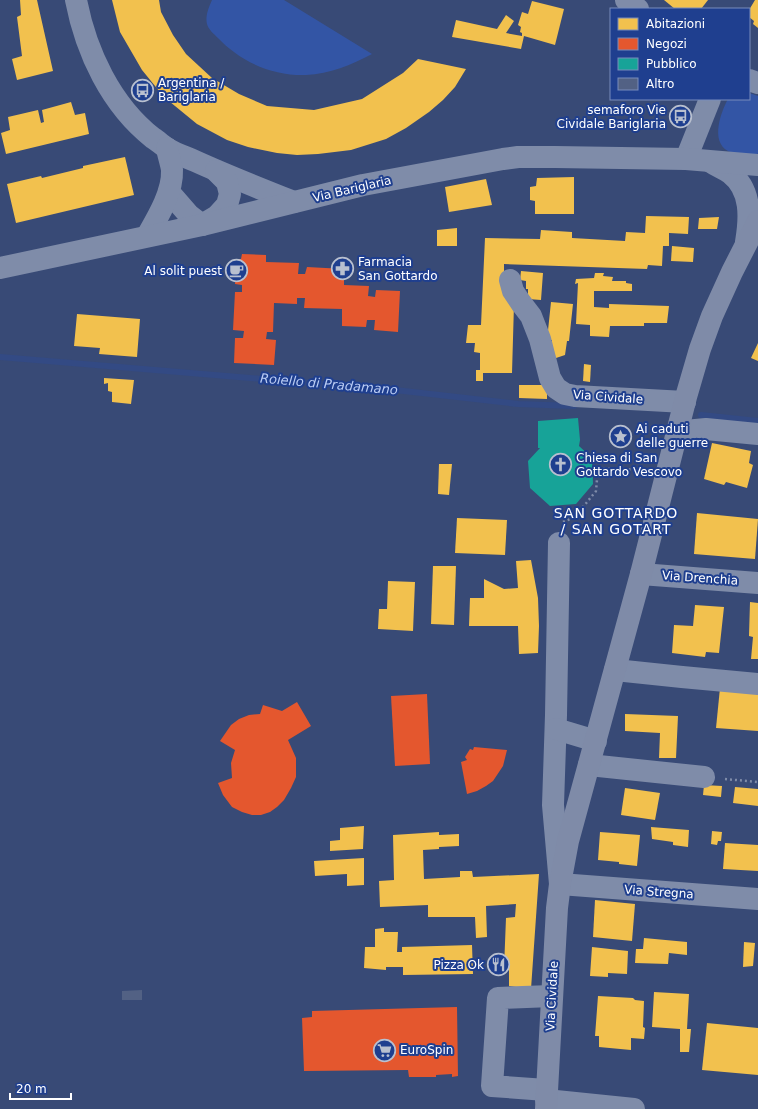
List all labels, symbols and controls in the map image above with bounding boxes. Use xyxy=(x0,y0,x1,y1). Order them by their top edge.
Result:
legend xyxy=(610,8,750,100)
text: Abitazioni xyxy=(646,17,705,31)
text: Negozi xyxy=(646,37,687,51)
text: Pubblico xyxy=(646,57,696,71)
place label: Argentina / Bariglaria xyxy=(158,76,225,104)
bus stop icon: Argentina / Bariglaria xyxy=(129,77,155,103)
text: Altro xyxy=(646,77,674,91)
place label: semaforo Vie Cividale Bariglaria xyxy=(557,103,666,131)
bus stop icon: semaforo Vie Cividale Bariglaria xyxy=(668,104,694,130)
street label: Via Bariglaria xyxy=(311,173,393,205)
place label: Farmacia San Gottardo xyxy=(358,255,437,283)
pharmacy icon: Farmacia San Gottardo xyxy=(329,256,355,282)
cafe icon: Al solit puest xyxy=(224,258,250,284)
place label: Al solit puest xyxy=(144,264,222,278)
water label: Roiello di Pradamano xyxy=(260,371,398,397)
street label: Via Cividale xyxy=(572,388,644,406)
place label: Ai caduti delle guerre xyxy=(636,422,708,450)
place icon: Ai caduti delle guerre xyxy=(607,423,633,449)
place label: Chiesa di San Gottardo Vescovo xyxy=(576,451,682,479)
church icon: Chiesa di San Gottardo Vescovo xyxy=(547,452,573,478)
district label: SAN GOTTARDO / SAN GOTART xyxy=(554,505,678,537)
street label: Via Drenchia xyxy=(661,568,739,588)
street label: Via Stregna xyxy=(624,883,694,901)
restaurant icon: Pizza Ok xyxy=(486,952,512,978)
place label: Pizza Ok xyxy=(434,958,484,972)
street label: Via Cividale xyxy=(543,961,561,1031)
supermarket icon: EuroSpin xyxy=(372,1037,398,1063)
place label: EuroSpin xyxy=(400,1043,453,1057)
scale bar xyxy=(10,1075,71,1101)
text: 20 m xyxy=(16,1082,47,1096)

